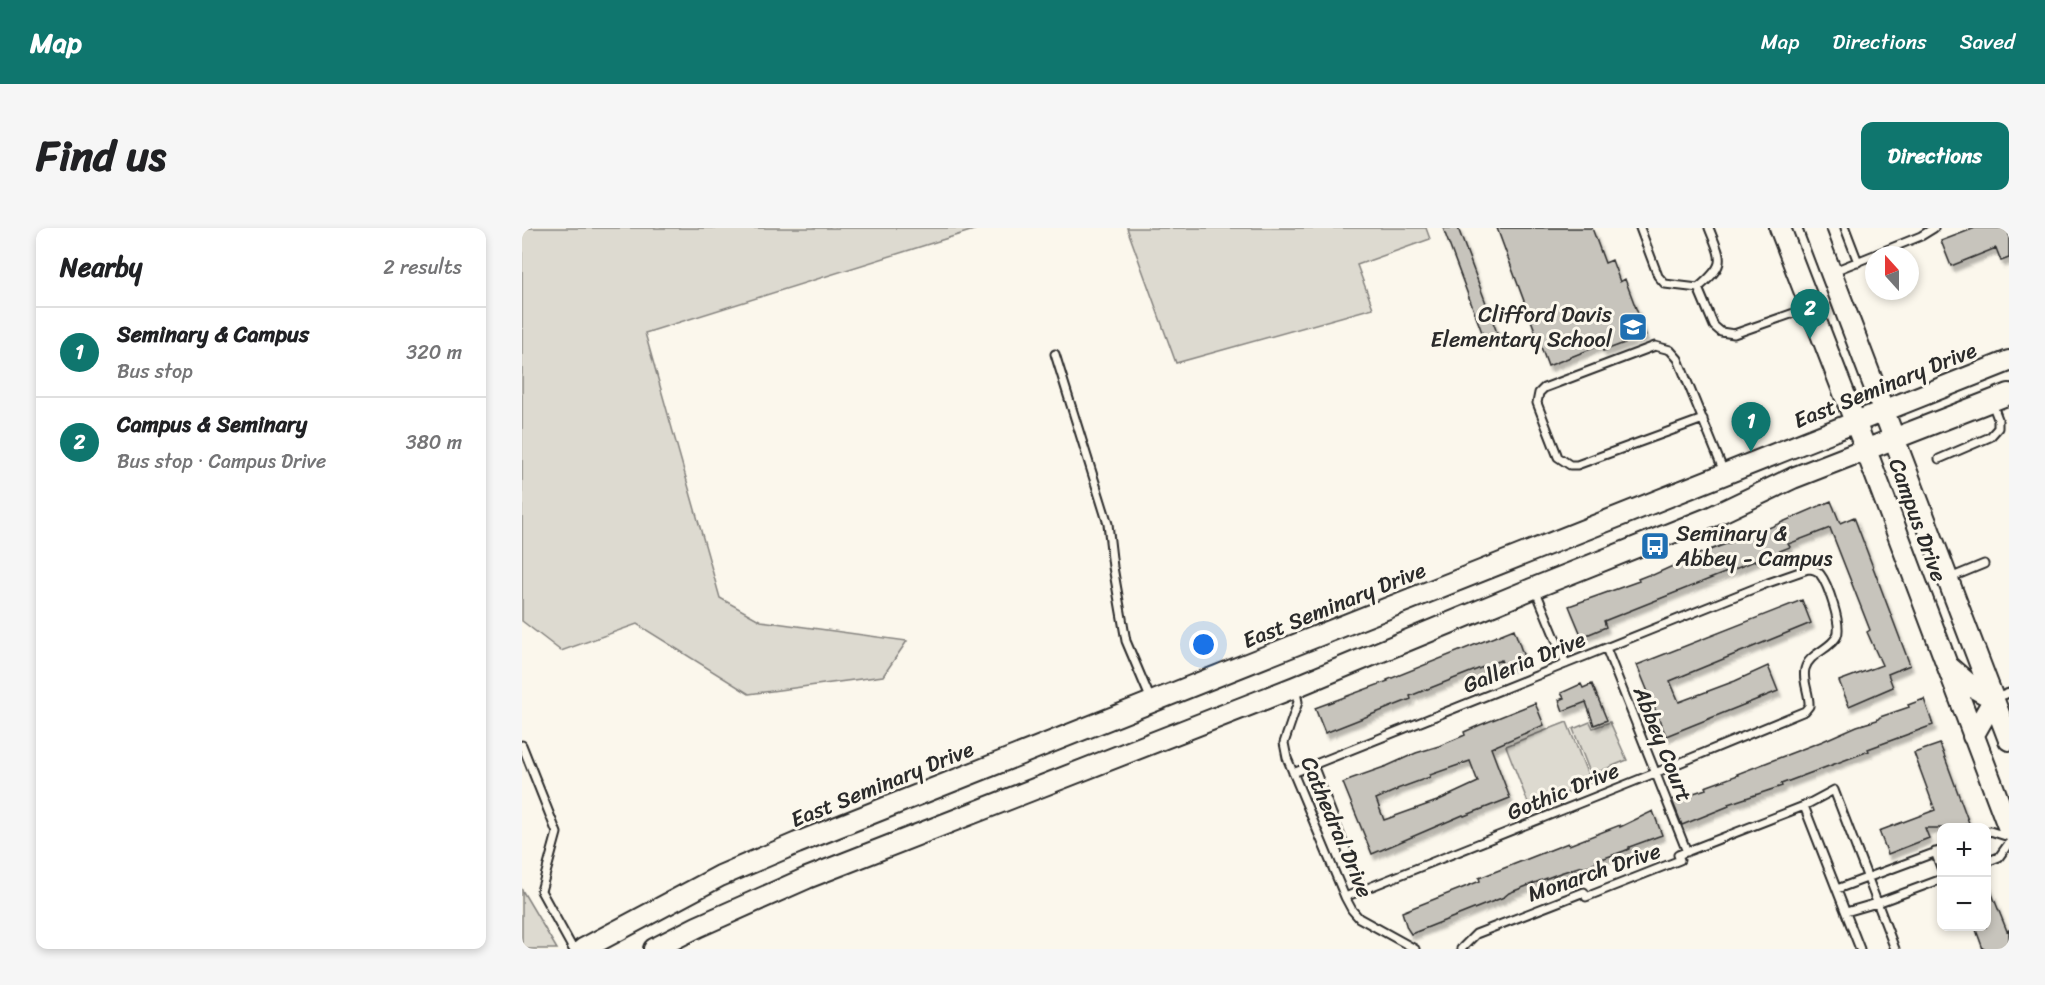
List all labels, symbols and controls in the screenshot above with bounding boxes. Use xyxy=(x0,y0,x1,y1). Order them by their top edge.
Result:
text: Map xyxy=(30,18,82,67)
text: Map xyxy=(1761,23,1799,61)
text: Directions xyxy=(1832,23,1927,61)
text: Saved xyxy=(1960,23,2015,61)
text: Find us xyxy=(36,119,166,193)
button: Directions xyxy=(1861,122,2009,190)
text: Nearby xyxy=(60,244,142,290)
north arrow xyxy=(1865,246,1919,300)
text: 2 results xyxy=(383,250,462,285)
pin: 2 xyxy=(1790,290,1830,339)
place label: Clifford Davis Elementary School xyxy=(1430,295,1613,359)
school or university icon: Clifford Davis Elementary School xyxy=(1617,311,1649,343)
text: Seminary & Campus xyxy=(117,315,309,354)
street label: East Seminary Drive xyxy=(1787,330,1983,440)
text: 1 xyxy=(75,335,84,370)
text: 320 m xyxy=(406,335,462,370)
text: Bus stop xyxy=(117,354,193,389)
pin: 1 xyxy=(1732,402,1770,452)
text: Campus & Seminary xyxy=(117,405,307,444)
text: 2 xyxy=(74,425,85,460)
text: 380 m xyxy=(406,425,462,460)
text: Bus stop · Campus Drive xyxy=(117,444,326,479)
street label: Campus Drive xyxy=(1878,452,1958,588)
place label: Seminary & Abbey - Campus xyxy=(1675,514,1833,578)
bus stop icon: Seminary & Abbey - Campus xyxy=(1639,530,1671,562)
street label: East Seminary Drive xyxy=(1236,550,1432,660)
street label: Galleria Drive xyxy=(1457,620,1592,704)
your location xyxy=(1189,630,1218,659)
street label: Abbey Court xyxy=(1622,679,1704,808)
street label: East Seminary Drive xyxy=(784,729,980,839)
street label: Cathedral Drive xyxy=(1290,750,1384,904)
street label: Gothic Drive xyxy=(1501,751,1625,831)
map controls xyxy=(1937,823,1991,931)
button: + xyxy=(1937,823,1991,877)
street label: Monarch Drive xyxy=(1522,831,1666,913)
button: − xyxy=(1937,877,1991,931)

